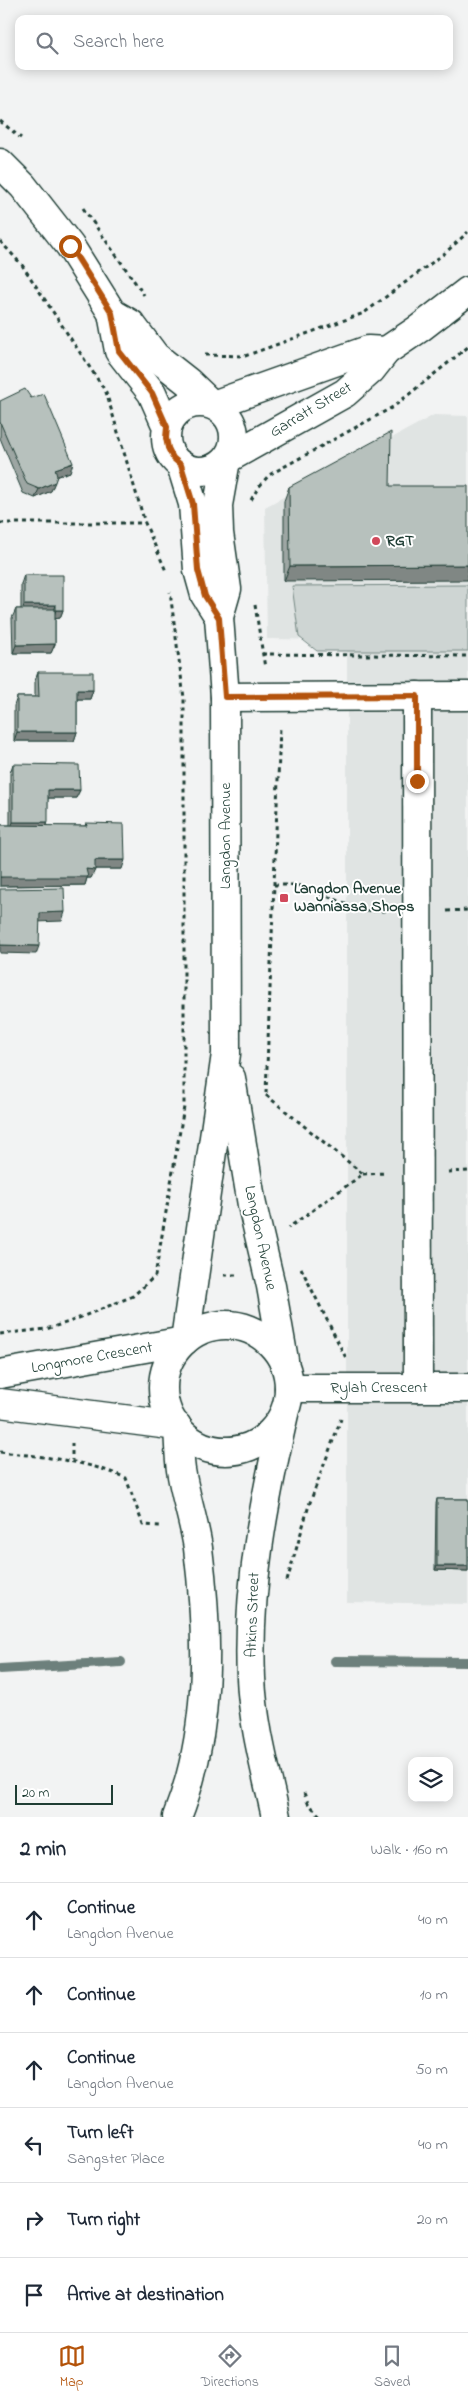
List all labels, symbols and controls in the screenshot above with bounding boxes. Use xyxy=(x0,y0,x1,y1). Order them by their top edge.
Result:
search box xyxy=(15,15,453,70)
icon: search xyxy=(33,29,61,57)
text: Search here xyxy=(73,29,164,56)
route start xyxy=(59,235,82,258)
street label: Garratt Street xyxy=(265,376,357,444)
place label: RGT xyxy=(385,529,415,553)
marker: RGT xyxy=(370,535,382,547)
route end xyxy=(406,770,429,793)
street label: Langdon Avenue xyxy=(214,782,238,889)
place label: Langdon Avenue Wanniassa Shops xyxy=(294,877,414,919)
marker: Langdon Avenue Wanniassa Shops xyxy=(278,892,290,904)
street label: Langdon Avenue xyxy=(237,1183,283,1293)
street label: Longmore Crescent xyxy=(29,1335,155,1380)
street label: Rylah Crescent xyxy=(330,1376,428,1400)
street label: Atkins Street xyxy=(240,1571,267,1658)
map controls xyxy=(408,1757,453,1802)
button: layers xyxy=(408,1757,453,1802)
scale bar xyxy=(15,1782,112,1805)
text: 20 m xyxy=(22,1783,49,1804)
text: 2 min xyxy=(20,1835,66,1865)
text: Walk · 160 m xyxy=(370,1838,448,1862)
text: Continue xyxy=(67,1895,135,1922)
icon: ahead xyxy=(20,1906,48,1934)
text: 40 m xyxy=(418,1908,448,1932)
text: Langdon Avenue xyxy=(67,1922,174,1946)
icon: ahead xyxy=(20,1981,48,2009)
text: Continue xyxy=(67,1982,135,2009)
text: 10 m xyxy=(420,1983,448,2007)
text: Continue xyxy=(67,2045,135,2072)
icon: ahead xyxy=(20,2056,48,2084)
text: 50 m xyxy=(416,2058,448,2082)
text: Langdon Avenue xyxy=(67,2072,174,2096)
text: Turn left xyxy=(67,2120,134,2147)
icon: left xyxy=(20,2131,48,2159)
text: 40 m xyxy=(418,2133,448,2157)
text: Sangster Place xyxy=(67,2147,165,2171)
icon: right xyxy=(20,2206,48,2234)
text: Turn right xyxy=(67,2207,140,2234)
text: 20 m xyxy=(417,2208,448,2232)
icon: arrive xyxy=(20,2281,48,2309)
text: Arrive at destination xyxy=(67,2282,224,2309)
tab: Map xyxy=(58,2342,86,2393)
tab: Directions xyxy=(201,2342,259,2393)
tab: Saved xyxy=(374,2342,410,2393)

